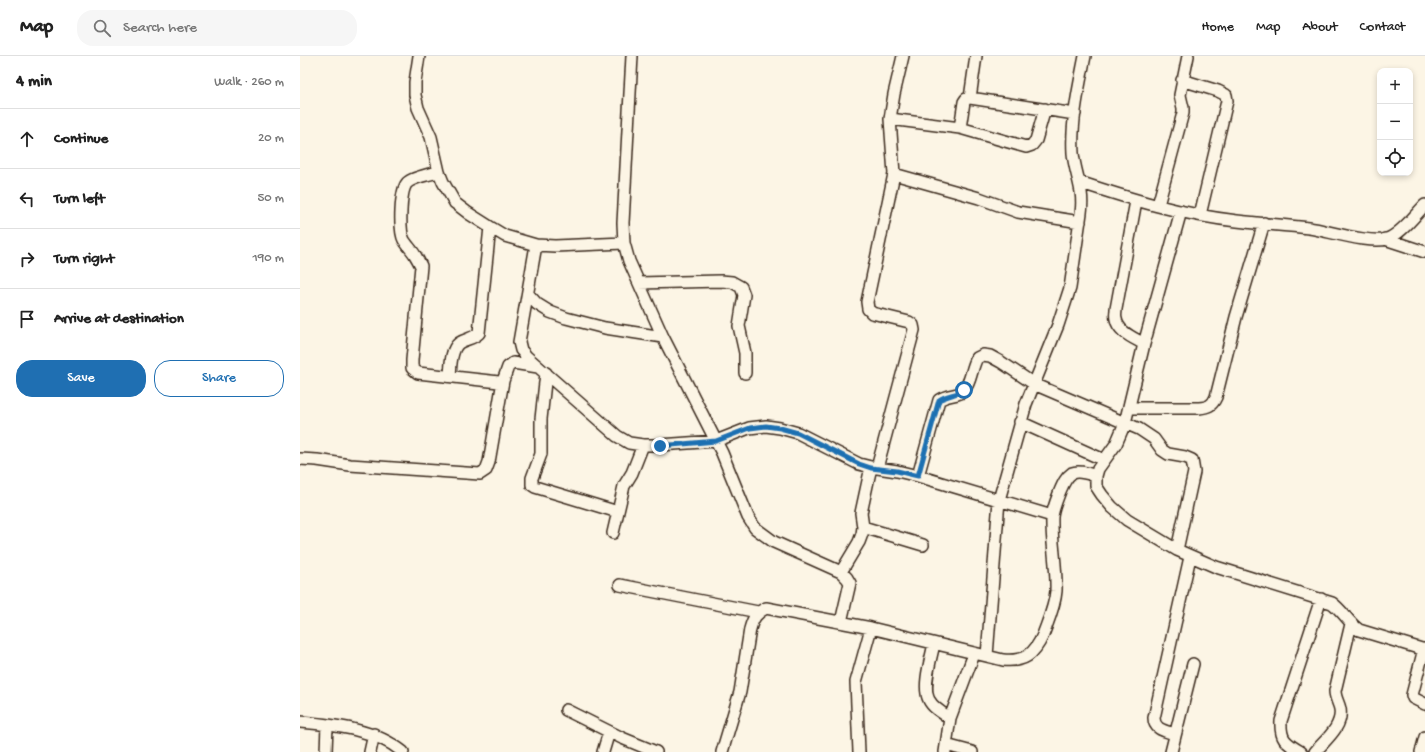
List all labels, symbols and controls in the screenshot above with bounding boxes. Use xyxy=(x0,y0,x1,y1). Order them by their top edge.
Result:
search box xyxy=(77,10,357,46)
text: Map xyxy=(20,16,53,39)
icon: search xyxy=(91,17,113,39)
text: Search here xyxy=(123,19,197,37)
text: Home xyxy=(1202,19,1234,36)
text: Map xyxy=(1256,19,1280,36)
text: About xyxy=(1302,19,1338,36)
text: Contact xyxy=(1360,19,1405,36)
map controls xyxy=(1377,68,1413,176)
button: + xyxy=(1377,68,1413,104)
text: 4 min xyxy=(16,72,52,92)
text: Walk · 260 m xyxy=(214,75,284,90)
button: − xyxy=(1377,104,1413,140)
icon: ahead xyxy=(16,128,38,150)
text: Continue xyxy=(54,130,108,148)
text: 20 m xyxy=(258,131,284,146)
button: locate xyxy=(1377,140,1413,176)
icon: left xyxy=(16,188,38,210)
text: Turn left xyxy=(54,190,105,208)
text: 50 m xyxy=(257,191,284,206)
icon: right xyxy=(16,248,38,270)
text: Turn right xyxy=(54,250,114,268)
text: 190 m xyxy=(253,251,284,266)
icon: arrive xyxy=(16,308,38,330)
text: Arrive at destination xyxy=(54,310,184,328)
button: Save xyxy=(16,360,146,397)
button: Share xyxy=(154,360,284,397)
route start xyxy=(955,381,973,399)
route end xyxy=(651,437,669,455)

